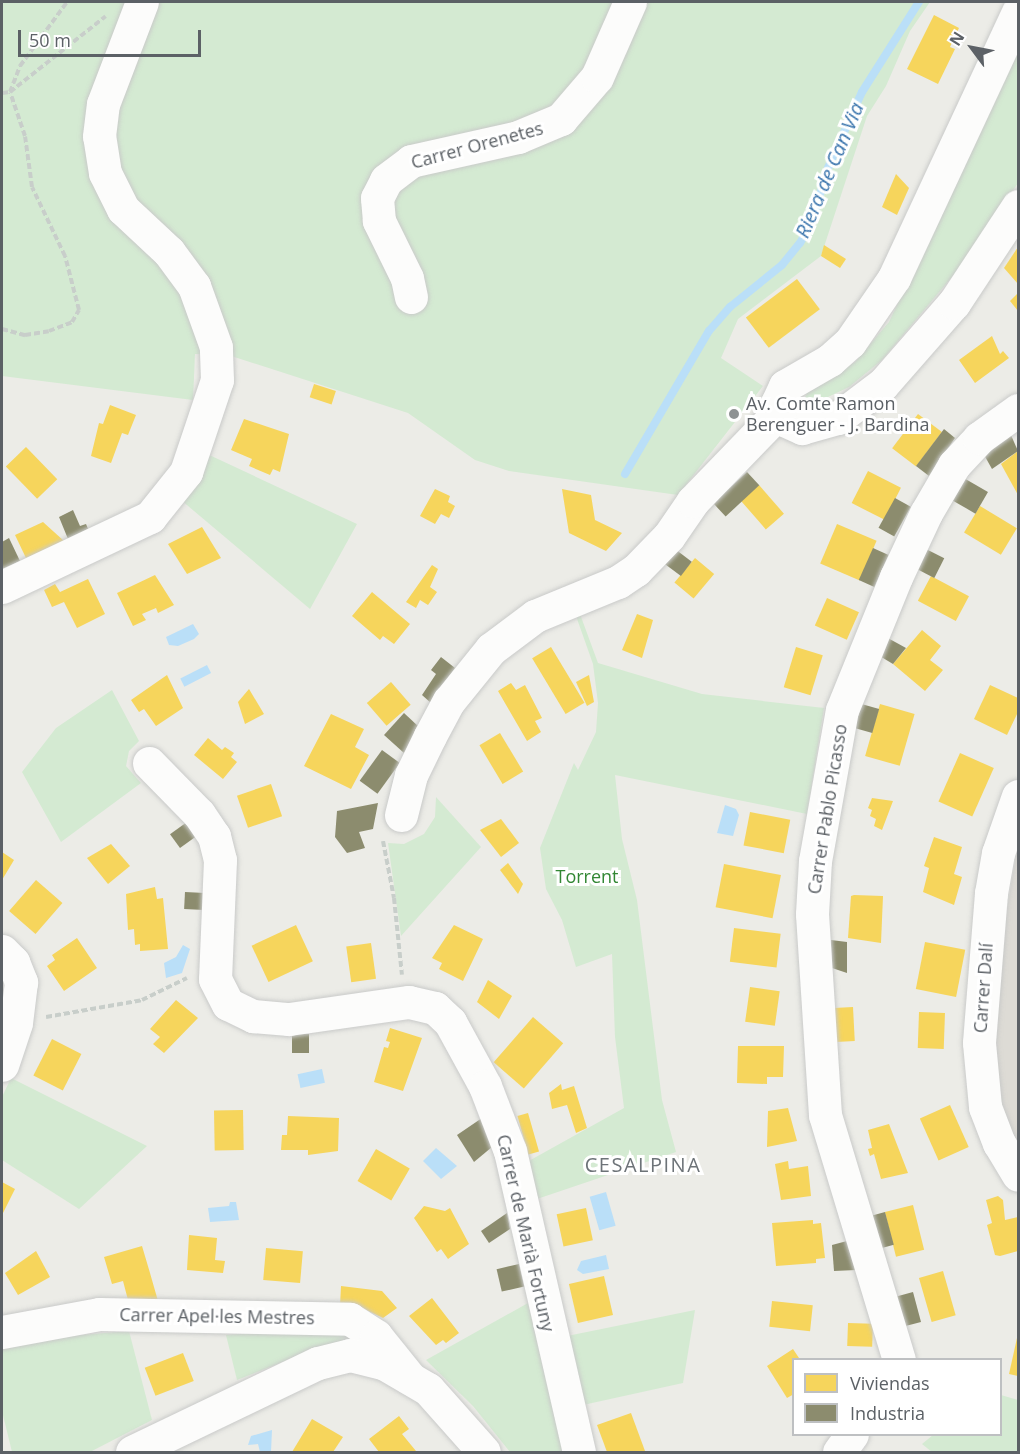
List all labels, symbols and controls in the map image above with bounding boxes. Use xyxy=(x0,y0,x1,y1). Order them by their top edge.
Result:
scale bar xyxy=(21,18,204,56)
north arrow xyxy=(942,18,1002,78)
text: N xyxy=(944,27,970,50)
text: 50 m xyxy=(29,28,71,52)
water label: Riera de Can Via xyxy=(790,99,868,241)
street label: Carrer Orenetes xyxy=(409,117,545,173)
place label: Av. Comte Ramon Berenguer - J. Bardina xyxy=(746,393,929,436)
marker: Av. Comte Ramon Berenguer - J. Bardina xyxy=(727,407,741,421)
street label: Carrer Pablo Picasso xyxy=(803,722,851,896)
park label: Torrent xyxy=(555,865,619,887)
street label: Carrer Dalí xyxy=(969,942,997,1034)
street label: Carrer de Marià Fortuny xyxy=(493,1132,559,1334)
district label: CESALPINA xyxy=(585,1152,701,1176)
street label: Carrer Apel·les Mestres xyxy=(119,1303,315,1329)
legend xyxy=(792,1358,1002,1436)
text: Viviendas xyxy=(850,1371,930,1395)
text: Industria xyxy=(850,1401,925,1425)

